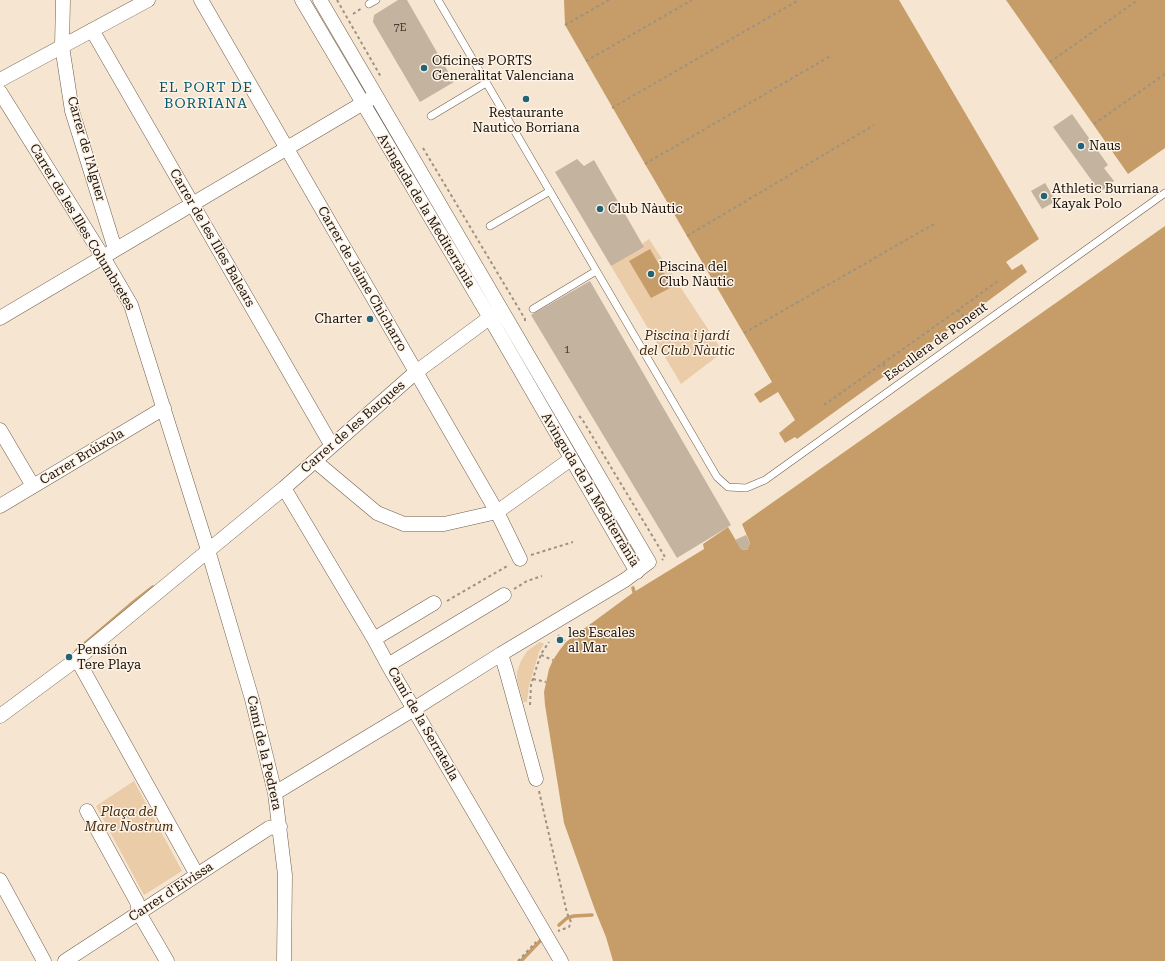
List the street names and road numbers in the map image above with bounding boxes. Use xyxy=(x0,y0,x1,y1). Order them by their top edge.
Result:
street label: Carrer de l'Alguer xyxy=(64,95,108,203)
street label: Avinguda de la Mediterrània xyxy=(374,131,478,291)
street label: Carrer de les Illes Columbretes xyxy=(26,141,138,313)
street label: Carrer de les Illes Balears xyxy=(166,166,258,310)
street label: Carrer de Jaime Chicharro xyxy=(314,204,410,354)
street label: Escullera de Ponent xyxy=(881,299,991,385)
street label: Carrer de les Barques xyxy=(298,378,408,476)
street label: Avinguda de la Mediterrània xyxy=(538,410,642,570)
street label: Carrer Brúixola xyxy=(37,426,127,488)
street label: Camí de la Serratella xyxy=(384,664,462,784)
street label: Camí de la Pedrera xyxy=(243,694,285,812)
street label: Carrer d'Eivissa xyxy=(126,859,216,925)

